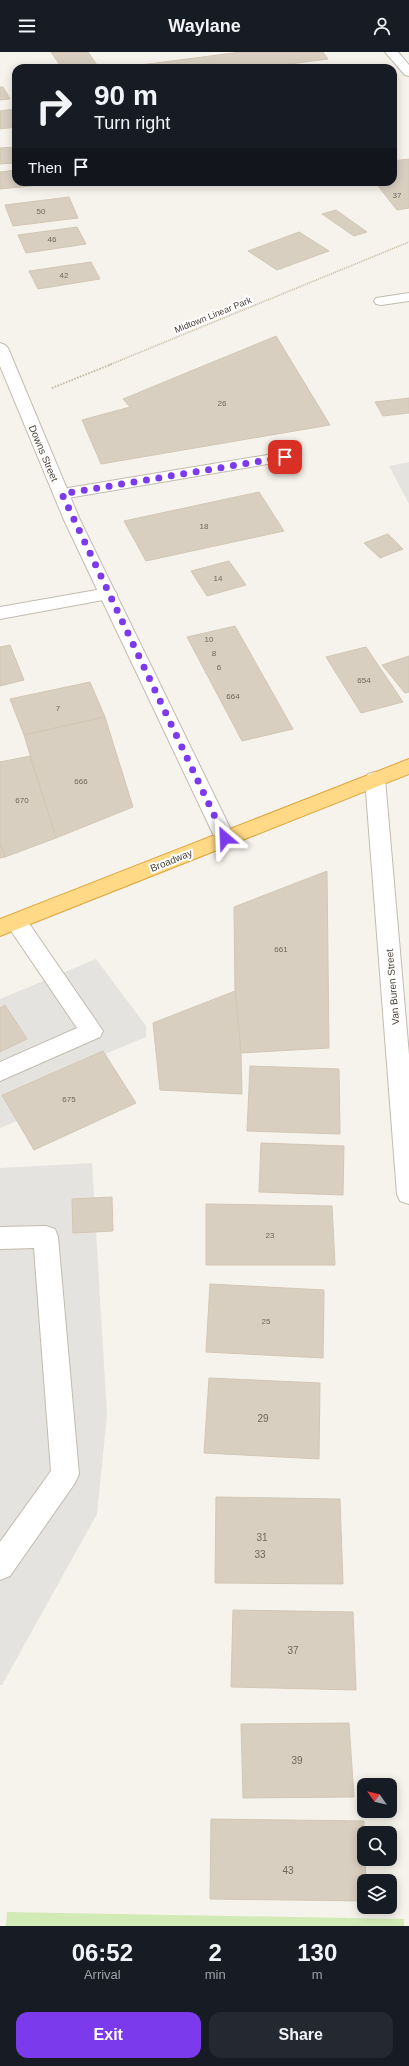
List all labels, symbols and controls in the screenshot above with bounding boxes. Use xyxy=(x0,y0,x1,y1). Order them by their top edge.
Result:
icon: menu xyxy=(16,15,38,37)
icon: person xyxy=(371,15,393,37)
text: Waylane xyxy=(168,16,241,36)
icon: right xyxy=(28,80,80,132)
text: 90 m xyxy=(94,80,158,111)
text: Turn right xyxy=(94,113,170,133)
icon: arrive xyxy=(70,156,92,178)
text: Then xyxy=(28,159,62,176)
house number: 37 xyxy=(393,191,402,200)
house number: 50 xyxy=(37,207,46,216)
house number: 46 xyxy=(48,235,57,244)
house number: 42 xyxy=(60,271,69,280)
street label: Midtown Linear Park xyxy=(173,295,253,335)
house number: 26 xyxy=(218,399,227,408)
street label: Downs Street xyxy=(27,423,60,483)
pin xyxy=(268,440,302,474)
icon: arrive xyxy=(274,446,296,468)
house number: 18 xyxy=(200,522,209,531)
house number: 14 xyxy=(214,574,223,583)
house number: 10 xyxy=(205,635,214,644)
house number: 8 xyxy=(212,649,217,658)
house number: 6 xyxy=(217,663,222,672)
house number: 654 xyxy=(357,676,371,685)
house number: 664 xyxy=(226,692,240,701)
house number: 7 xyxy=(56,704,61,713)
house number: 666 xyxy=(74,777,88,786)
house number: 670 xyxy=(15,796,29,805)
position arrow xyxy=(204,817,246,859)
street label: Broadway xyxy=(149,847,194,874)
house number: 661 xyxy=(274,945,288,954)
street label: Van Buren Street xyxy=(384,948,401,1025)
house number: 675 xyxy=(62,1095,76,1104)
house number: 23 xyxy=(266,1231,275,1240)
house number: 25 xyxy=(262,1317,271,1326)
house number: 29 xyxy=(257,1413,269,1424)
house number: 31 xyxy=(256,1532,268,1543)
house number: 33 xyxy=(254,1549,266,1560)
house number: 37 xyxy=(287,1645,299,1656)
house number: 39 xyxy=(291,1755,303,1766)
north arrow xyxy=(357,1778,397,1818)
map controls xyxy=(357,1778,397,1914)
button: search xyxy=(357,1826,397,1866)
house number: 43 xyxy=(282,1865,294,1876)
button: layers xyxy=(357,1874,397,1914)
text: 06:52 xyxy=(72,1939,133,1966)
text: 2 xyxy=(208,1939,222,1966)
text: 130 xyxy=(297,1939,337,1966)
text: Arrival xyxy=(84,1967,121,1982)
text: min xyxy=(205,1967,226,1982)
text: m xyxy=(312,1967,323,1982)
button: Exit xyxy=(16,2012,201,2058)
button: Share xyxy=(209,2012,393,2058)

